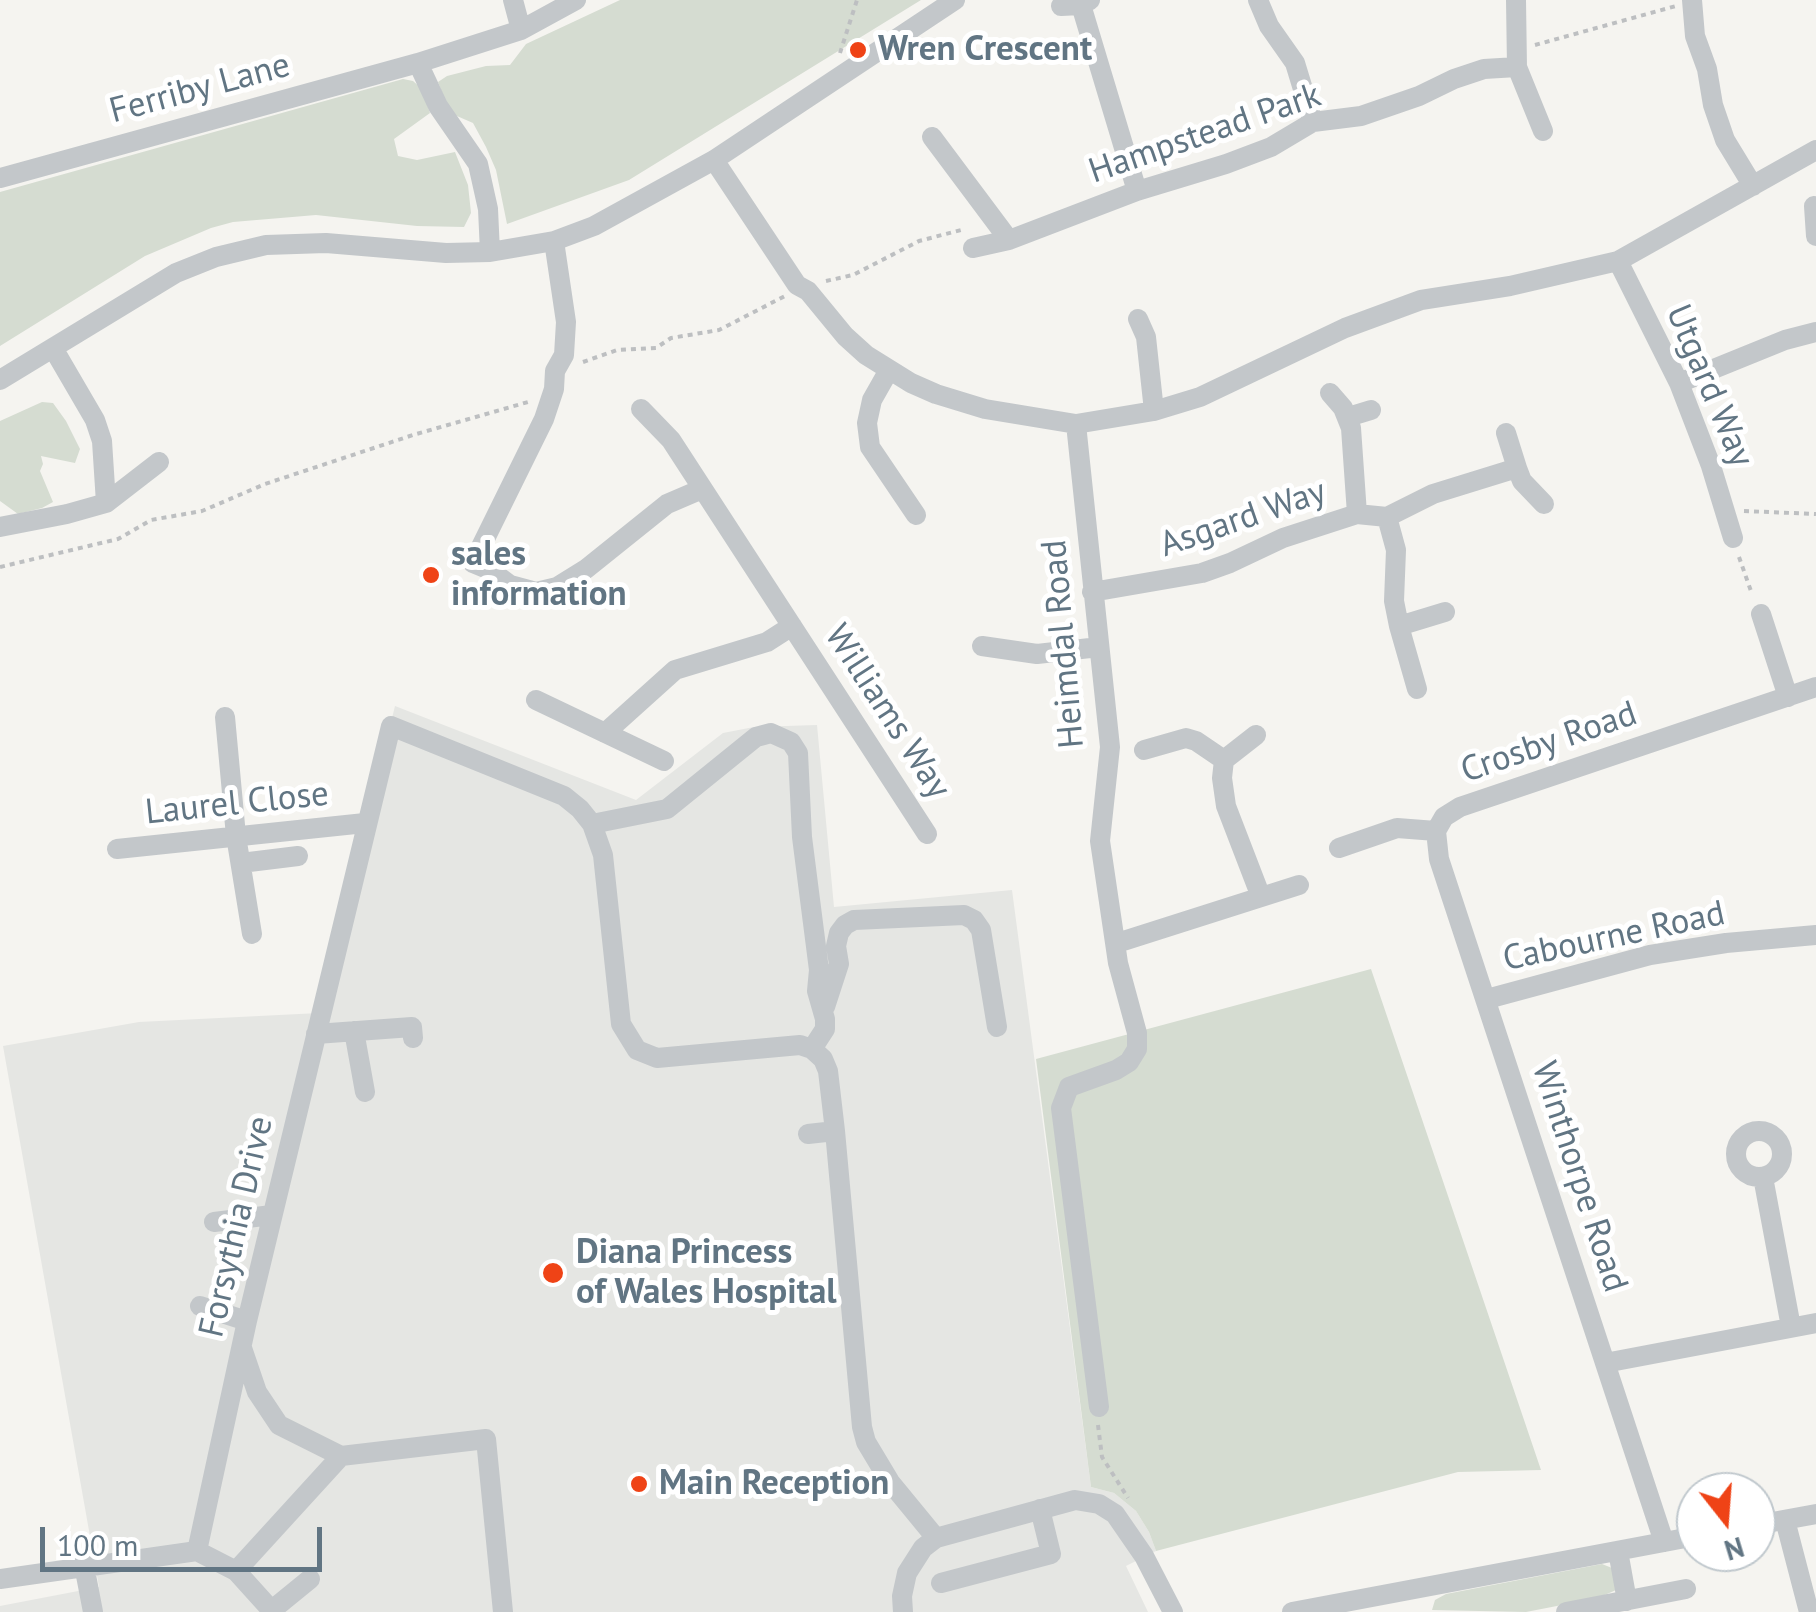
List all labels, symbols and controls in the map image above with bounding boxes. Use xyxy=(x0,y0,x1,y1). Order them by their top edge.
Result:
place label: Wren Crescent xyxy=(878,29,1092,71)
marker: Wren Crescent xyxy=(847,39,869,61)
street label: Ferriby Lane xyxy=(105,45,295,133)
street label: Hampstead Park xyxy=(1084,75,1326,193)
street label: Utgard Way xyxy=(1656,299,1762,473)
street label: Asgard Way xyxy=(1155,471,1331,567)
place label: sales information xyxy=(451,534,627,616)
street label: Heimdal Road xyxy=(1034,538,1094,750)
marker: sales information xyxy=(420,564,442,586)
street label: Williams Way xyxy=(815,617,959,807)
street label: Crosby Road xyxy=(1456,693,1642,793)
street label: Laurel Close xyxy=(143,773,331,835)
street label: Cabourne Road xyxy=(1499,893,1729,981)
street label: Winthorpe Road xyxy=(1522,1057,1636,1297)
street label: Forsythia Drive xyxy=(191,1112,283,1342)
place label: Diana Princess of Wales Hospital xyxy=(576,1232,837,1314)
marker: Diana Princess of Wales Hospital xyxy=(540,1260,566,1286)
place label: Main Reception xyxy=(659,1463,889,1505)
north arrow xyxy=(1676,1472,1776,1572)
marker: Main Reception xyxy=(628,1473,650,1495)
scale bar xyxy=(45,1507,328,1569)
text: 100 m xyxy=(57,1525,138,1564)
text: N xyxy=(1720,1529,1749,1570)

